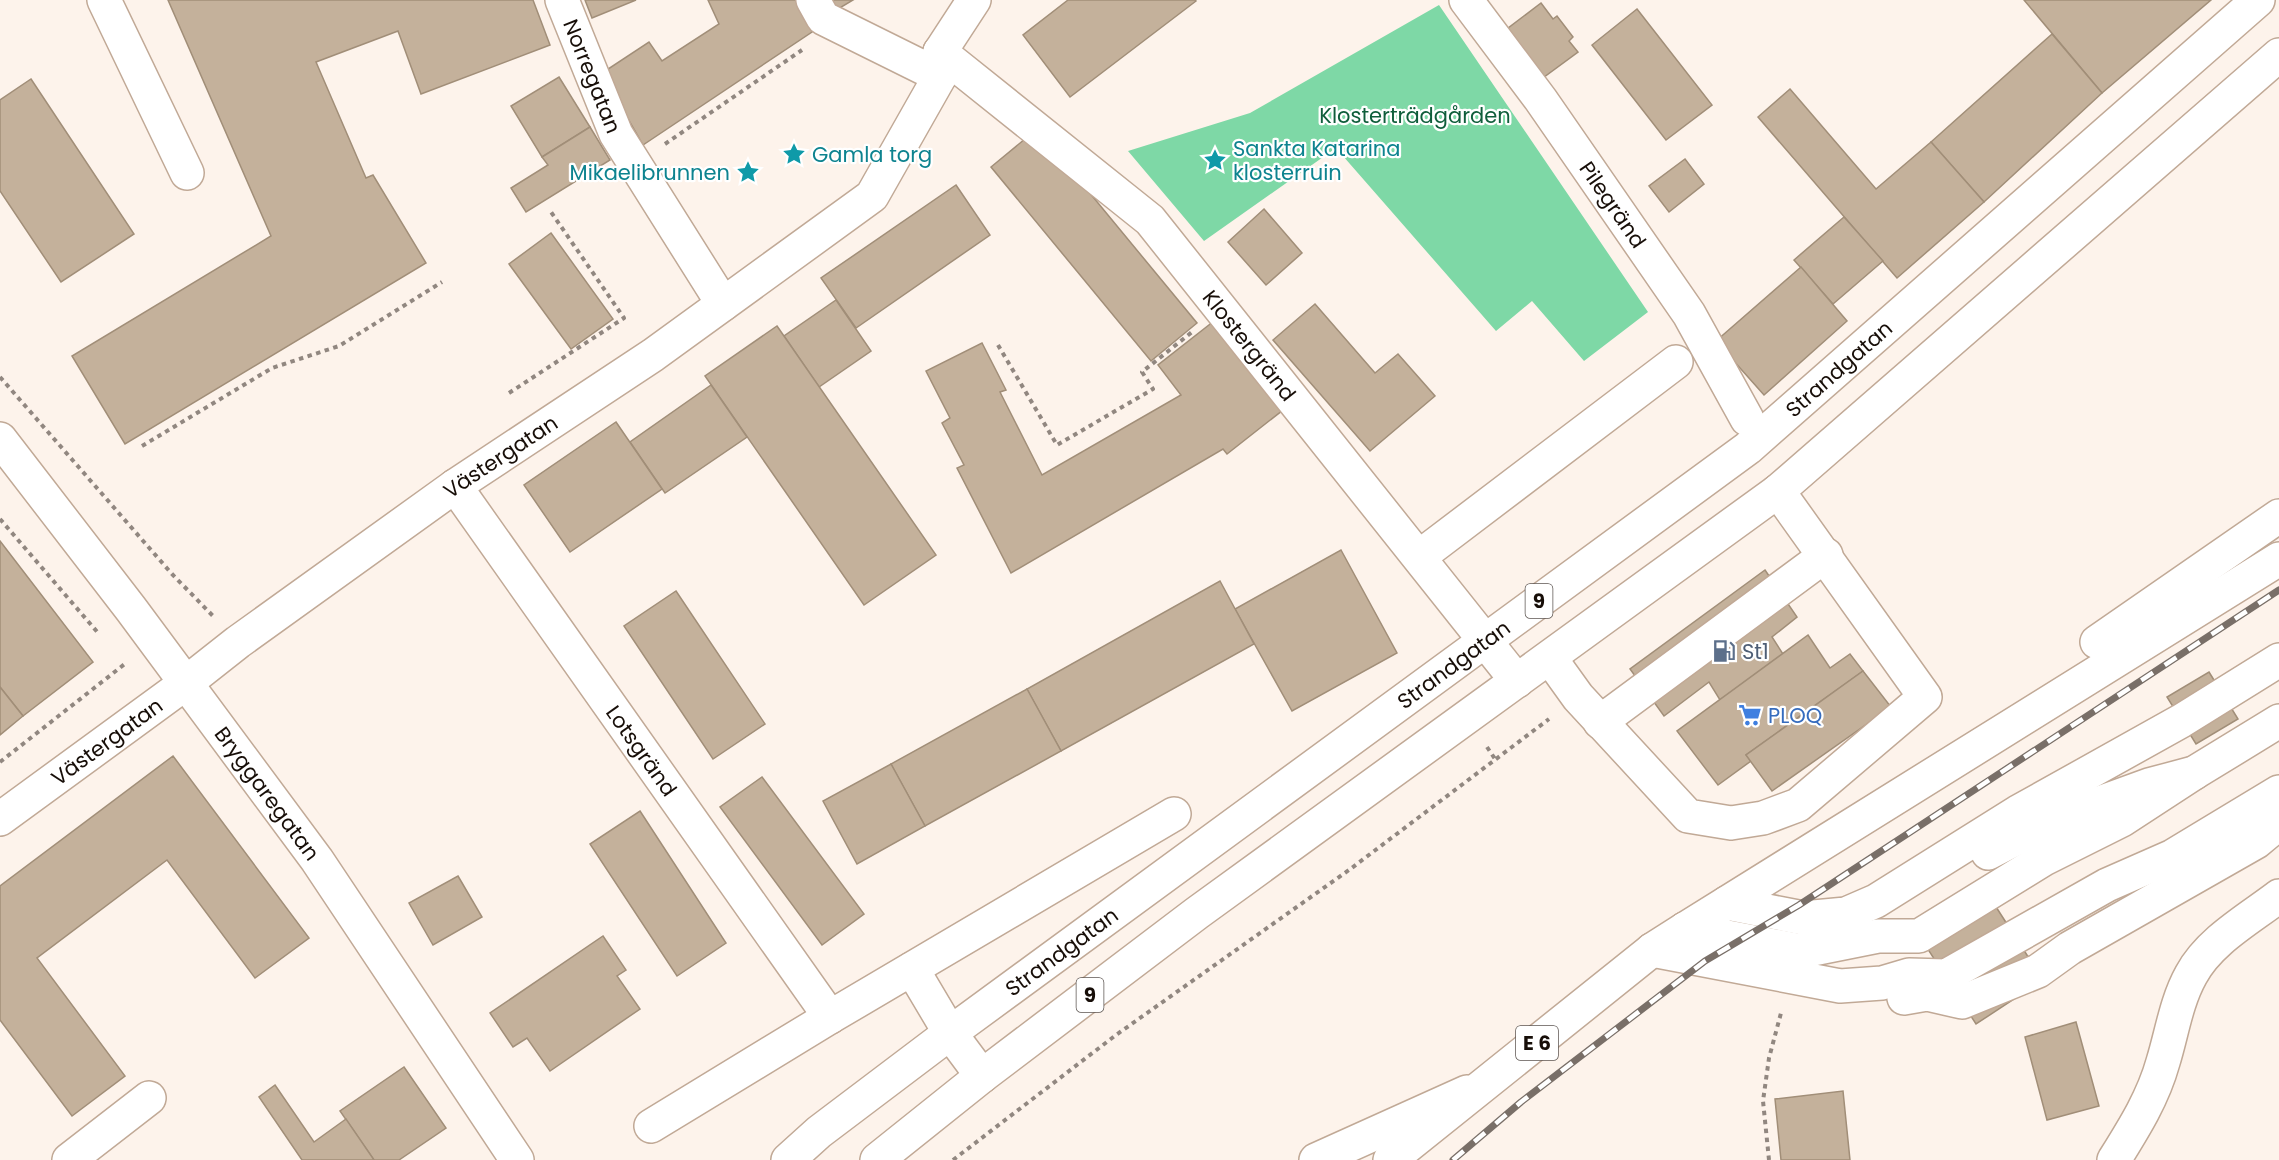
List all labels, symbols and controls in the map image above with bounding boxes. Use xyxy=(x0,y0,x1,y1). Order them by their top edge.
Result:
street label: Norregatan xyxy=(557,15,629,137)
park label: Klosterträdgården xyxy=(1319,101,1511,130)
place label: Sankta Katarina klosterruin xyxy=(1233,134,1400,187)
place label: Gamla torg xyxy=(812,140,932,169)
place icon: Gamla torg xyxy=(781,141,807,167)
place icon: Sankta Katarina klosterruin xyxy=(1202,147,1228,173)
street label: Pilegränd xyxy=(1573,155,1653,254)
place label: Mikaelibrunnen xyxy=(570,158,730,187)
place icon: Mikaelibrunnen xyxy=(735,159,761,185)
street label: Klostergränd xyxy=(1196,284,1303,407)
street label: Strandgatan xyxy=(1779,314,1898,423)
street label: Västergatan xyxy=(437,408,563,505)
road number: 9 xyxy=(1526,584,1552,618)
street label: Strandgatan xyxy=(1391,613,1516,715)
place label: St1 xyxy=(1742,637,1769,666)
fuel station icon: St1 xyxy=(1711,638,1737,664)
street label: Västergatan xyxy=(45,691,168,792)
street label: Lotsgränd xyxy=(600,699,684,802)
place label: PLOQ xyxy=(1768,701,1822,730)
supermarket icon: PLOQ xyxy=(1737,702,1763,728)
street label: Bryggaregatan xyxy=(208,720,327,866)
street label: Strandgatan xyxy=(999,900,1124,1003)
road number: 9 xyxy=(1076,978,1104,1012)
road number: E 6 xyxy=(1516,1026,1558,1060)

